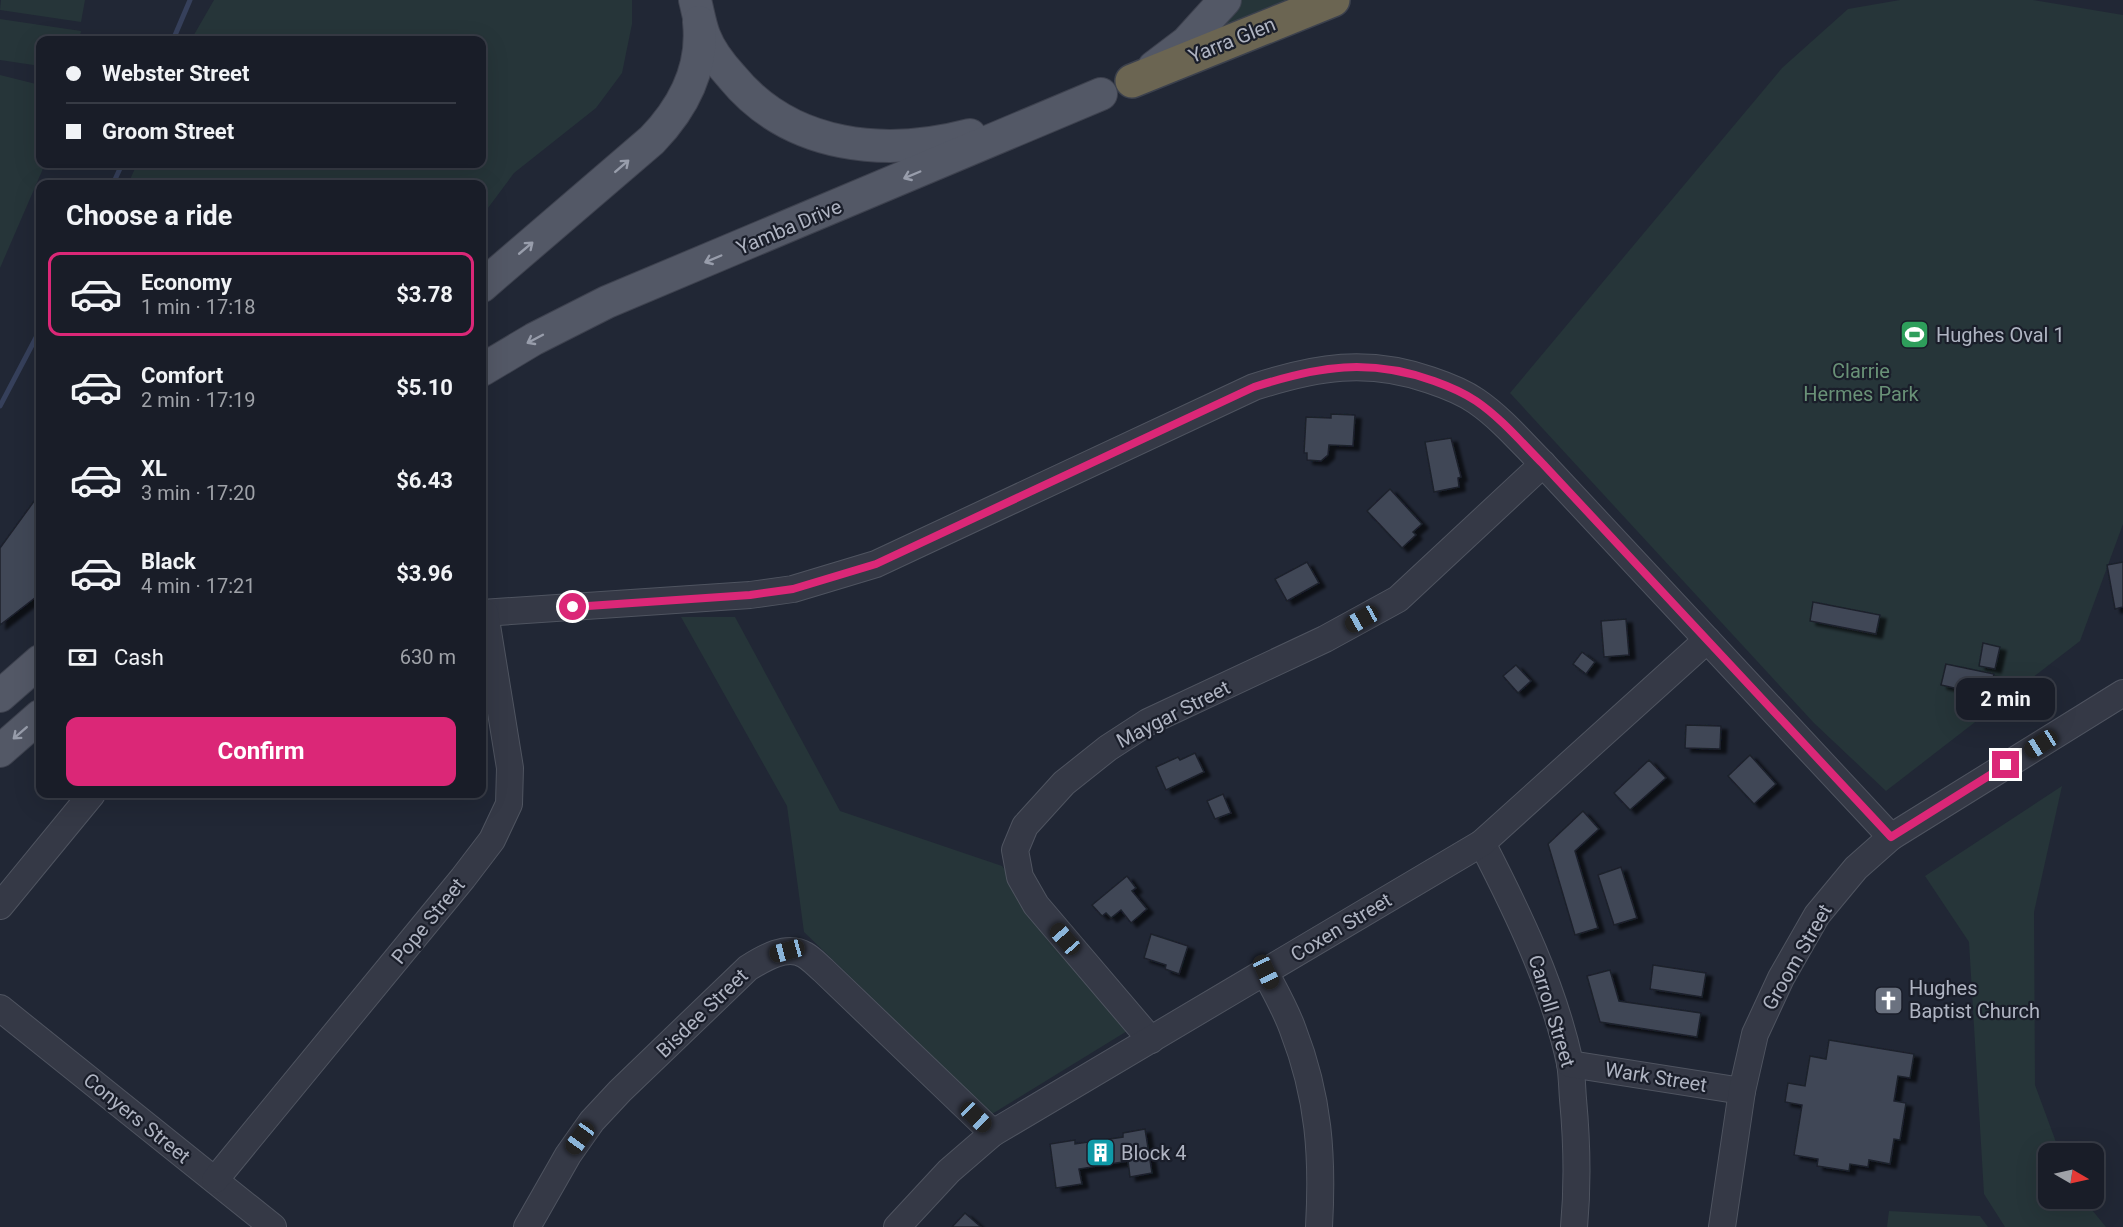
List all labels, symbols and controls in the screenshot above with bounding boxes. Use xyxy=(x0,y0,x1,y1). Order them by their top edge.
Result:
street label: Yarra Glen xyxy=(1185,12,1279,68)
text: Webster Street xyxy=(102,61,249,86)
text: Groom Street xyxy=(102,119,234,144)
one-way arrow xyxy=(614,159,629,173)
one-way arrow xyxy=(903,170,921,181)
street label: Yamba Drive xyxy=(733,194,845,260)
text: Choose a ride xyxy=(66,200,232,232)
one-way arrow xyxy=(518,241,533,255)
one-way arrow xyxy=(704,254,723,265)
icon: car xyxy=(69,267,123,321)
text: Economy xyxy=(141,270,232,295)
text: $3.78 xyxy=(396,282,453,307)
text: 1 min · 17:18 xyxy=(141,295,256,319)
sports icon: Hughes Oval 1 xyxy=(1899,319,1931,351)
place label: Hughes Oval 1 xyxy=(1936,323,2065,347)
one-way arrow xyxy=(527,334,545,345)
park label: Clarrie Hermes Park xyxy=(1803,359,1920,406)
icon: car xyxy=(69,360,123,414)
text: Comfort xyxy=(141,363,223,388)
text: $5.10 xyxy=(396,375,453,400)
text: 2 min · 17:19 xyxy=(141,388,256,412)
icon: car xyxy=(69,453,123,507)
text: XL xyxy=(141,456,167,481)
text: $6.43 xyxy=(396,468,453,493)
text: 3 min · 17:20 xyxy=(141,481,256,505)
icon: car xyxy=(69,546,123,600)
text: Black xyxy=(141,549,196,574)
text: $3.96 xyxy=(396,561,453,586)
text: 4 min · 17:21 xyxy=(141,574,256,598)
route start xyxy=(559,593,586,620)
car xyxy=(1342,602,1382,636)
icon: cash xyxy=(66,641,99,674)
text: Cash xyxy=(114,645,164,670)
text: 630 m xyxy=(400,645,456,669)
street label: Maygar Street xyxy=(1112,675,1234,753)
callout: 2 min xyxy=(1956,678,2056,720)
text: 2 min xyxy=(1980,687,2031,711)
button: Confirm xyxy=(66,717,456,786)
one-way arrow xyxy=(13,726,28,740)
car xyxy=(2021,727,2061,761)
route end xyxy=(1992,751,2019,778)
street label: Pope Street xyxy=(386,873,470,969)
street label: Coxen Street xyxy=(1286,888,1396,966)
street label: Groom Street xyxy=(1757,900,1837,1014)
car xyxy=(1046,920,1084,958)
car xyxy=(767,938,807,964)
car xyxy=(1250,952,1282,992)
street label: Carroll Street xyxy=(1524,952,1580,1070)
street label: Bisdee Street xyxy=(651,963,753,1063)
place label: Hughes Baptist Church xyxy=(1909,976,2040,1023)
church icon: Hughes Baptist Church xyxy=(1872,984,1904,1016)
street label: Wark Street xyxy=(1603,1057,1709,1097)
street label: Conyers Street xyxy=(79,1068,195,1168)
car xyxy=(957,1098,995,1136)
car xyxy=(562,1118,598,1158)
building icon: Block 4 xyxy=(1084,1137,1116,1169)
place label: Block 4 xyxy=(1121,1141,1187,1165)
north arrow xyxy=(2038,1143,2104,1209)
map controls xyxy=(2038,1143,2104,1209)

